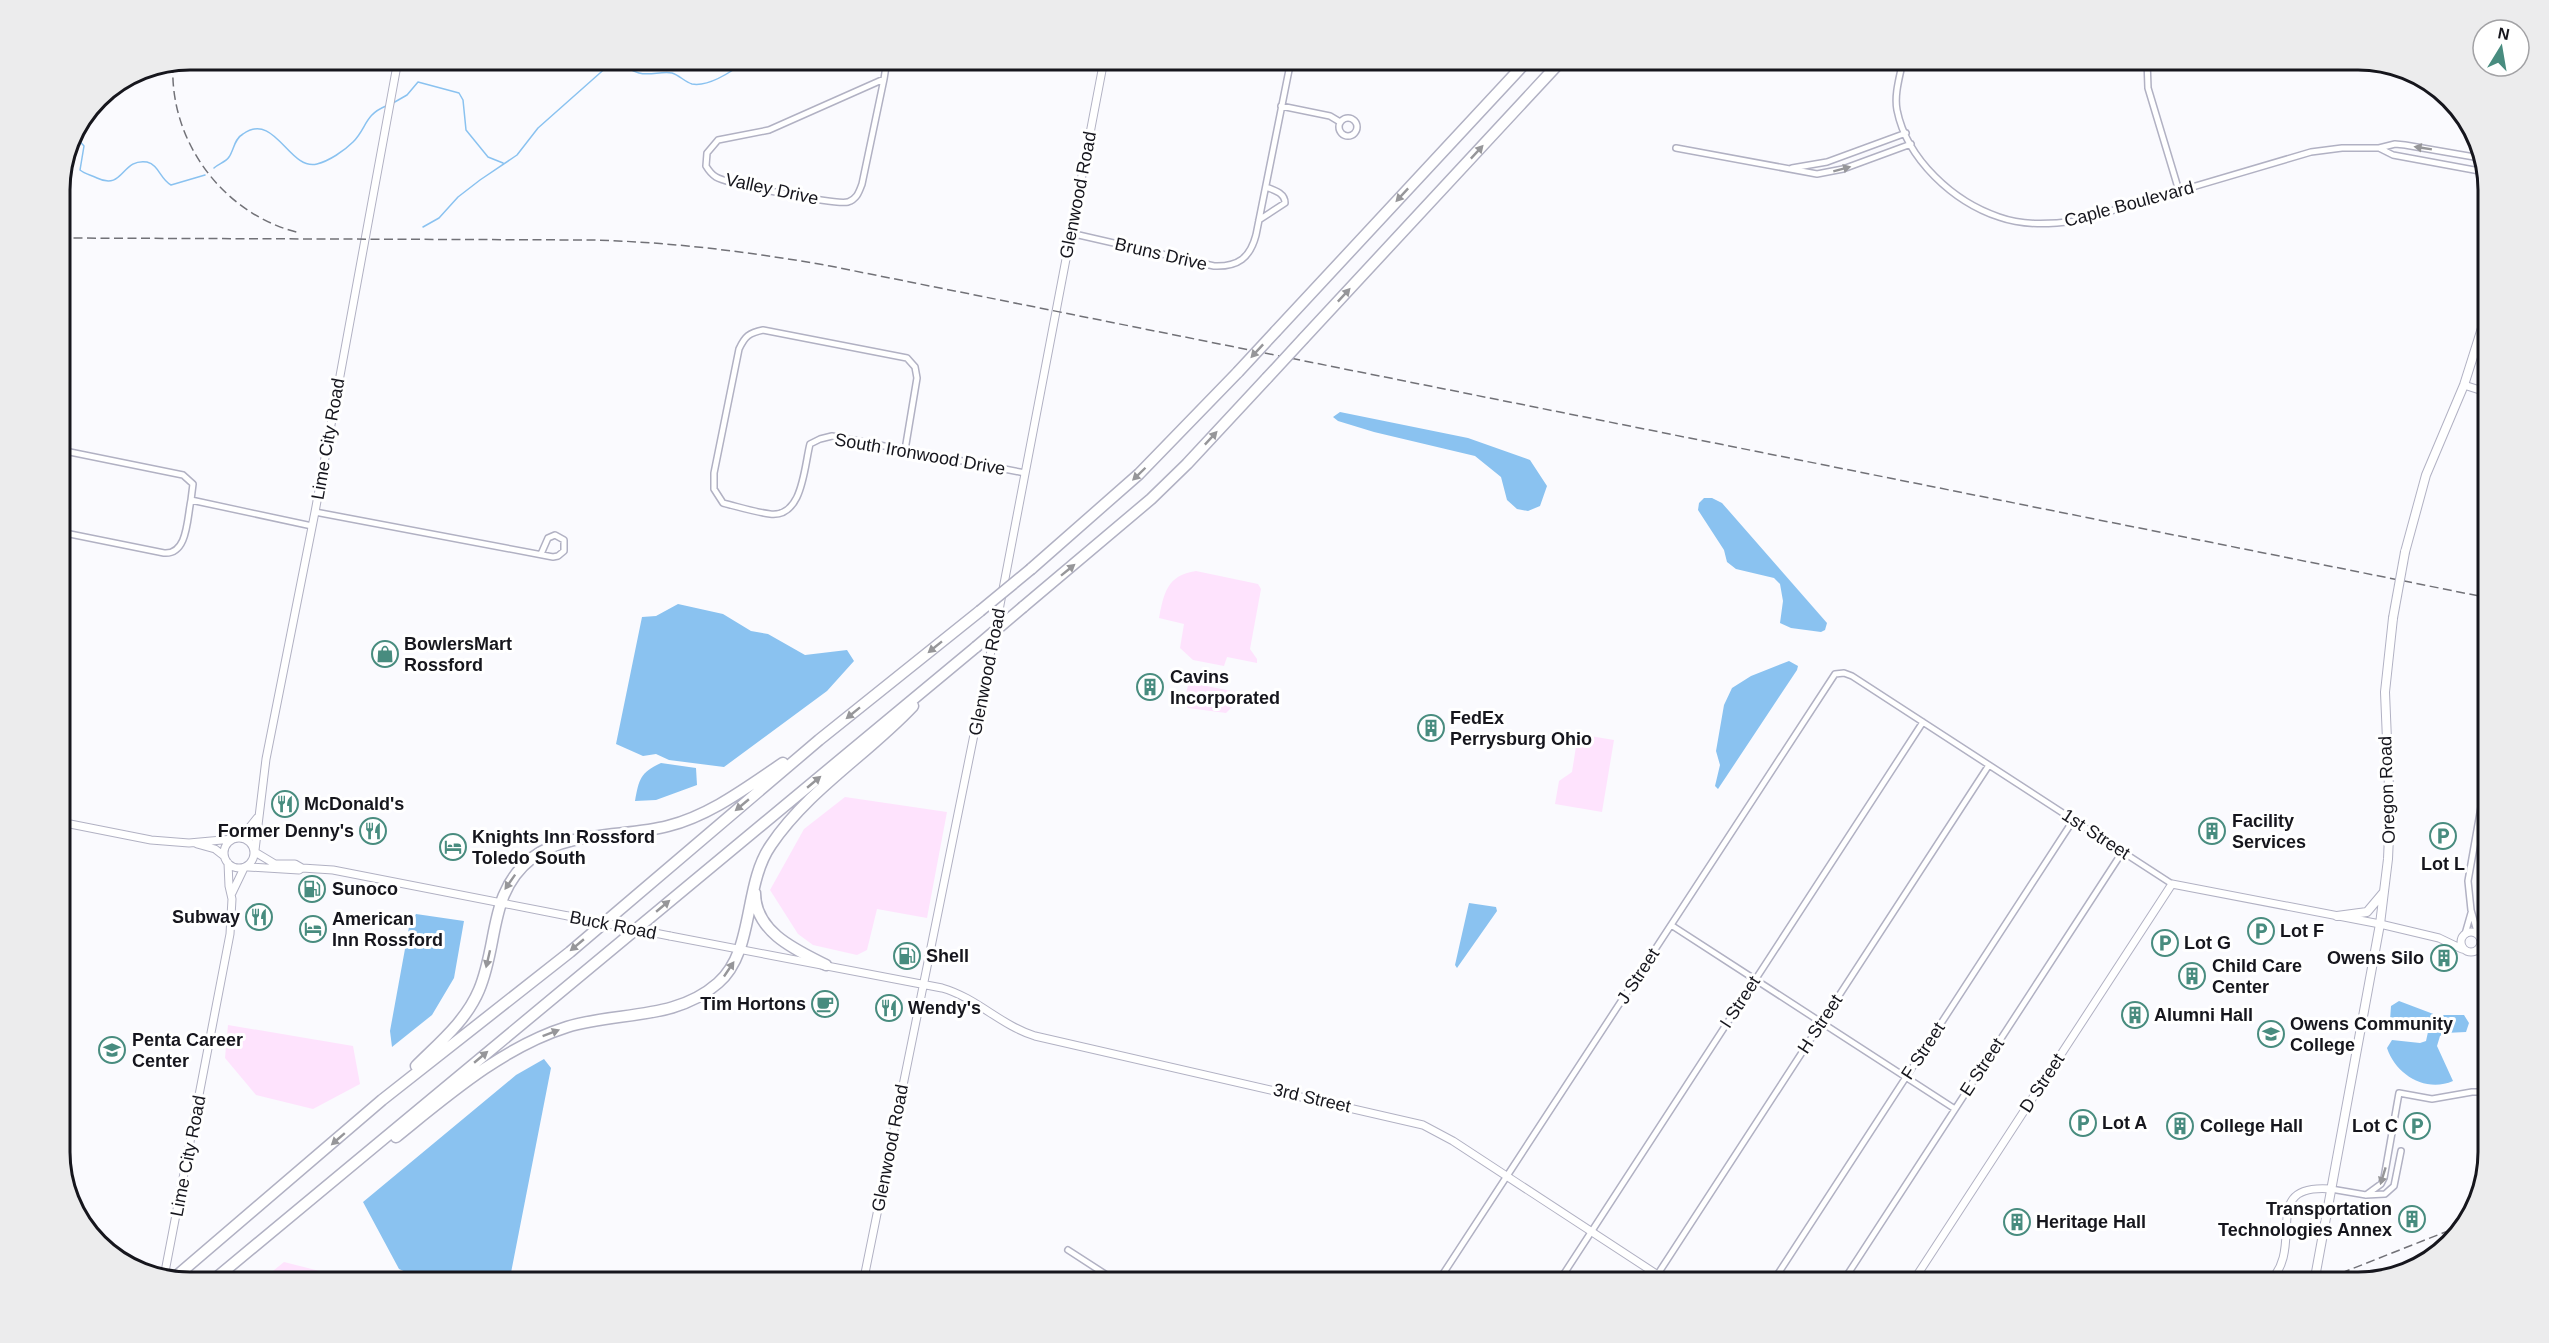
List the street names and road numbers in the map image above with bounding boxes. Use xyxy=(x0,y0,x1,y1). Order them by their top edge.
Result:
street label: Glenwood Road xyxy=(1056,130,1100,260)
street label: Valley Drive xyxy=(724,169,820,209)
street label: Caple Boulevard xyxy=(2062,177,2196,231)
street label: Bruns Drive xyxy=(1113,234,1209,274)
street label: Lime City Road xyxy=(307,377,349,501)
street label: South Ironwood Drive xyxy=(833,429,1007,479)
street label: Glenwood Road xyxy=(965,607,1009,737)
street label: Oregon Road xyxy=(2375,736,2399,844)
street label: 1st Street xyxy=(2058,805,2134,863)
street label: Buck Road xyxy=(568,907,658,943)
street label: J Street xyxy=(1613,945,1663,1007)
street label: I Street xyxy=(1716,972,1764,1032)
street label: H Street xyxy=(1794,991,1846,1057)
street label: F Street xyxy=(1897,1019,1949,1083)
street label: E Street xyxy=(1956,1034,2008,1100)
street label: D Street xyxy=(2016,1050,2068,1116)
street label: 3rd Street xyxy=(1271,1079,1353,1117)
street label: Glenwood Road xyxy=(868,1083,912,1213)
street label: Lime City Road xyxy=(166,1094,210,1218)

